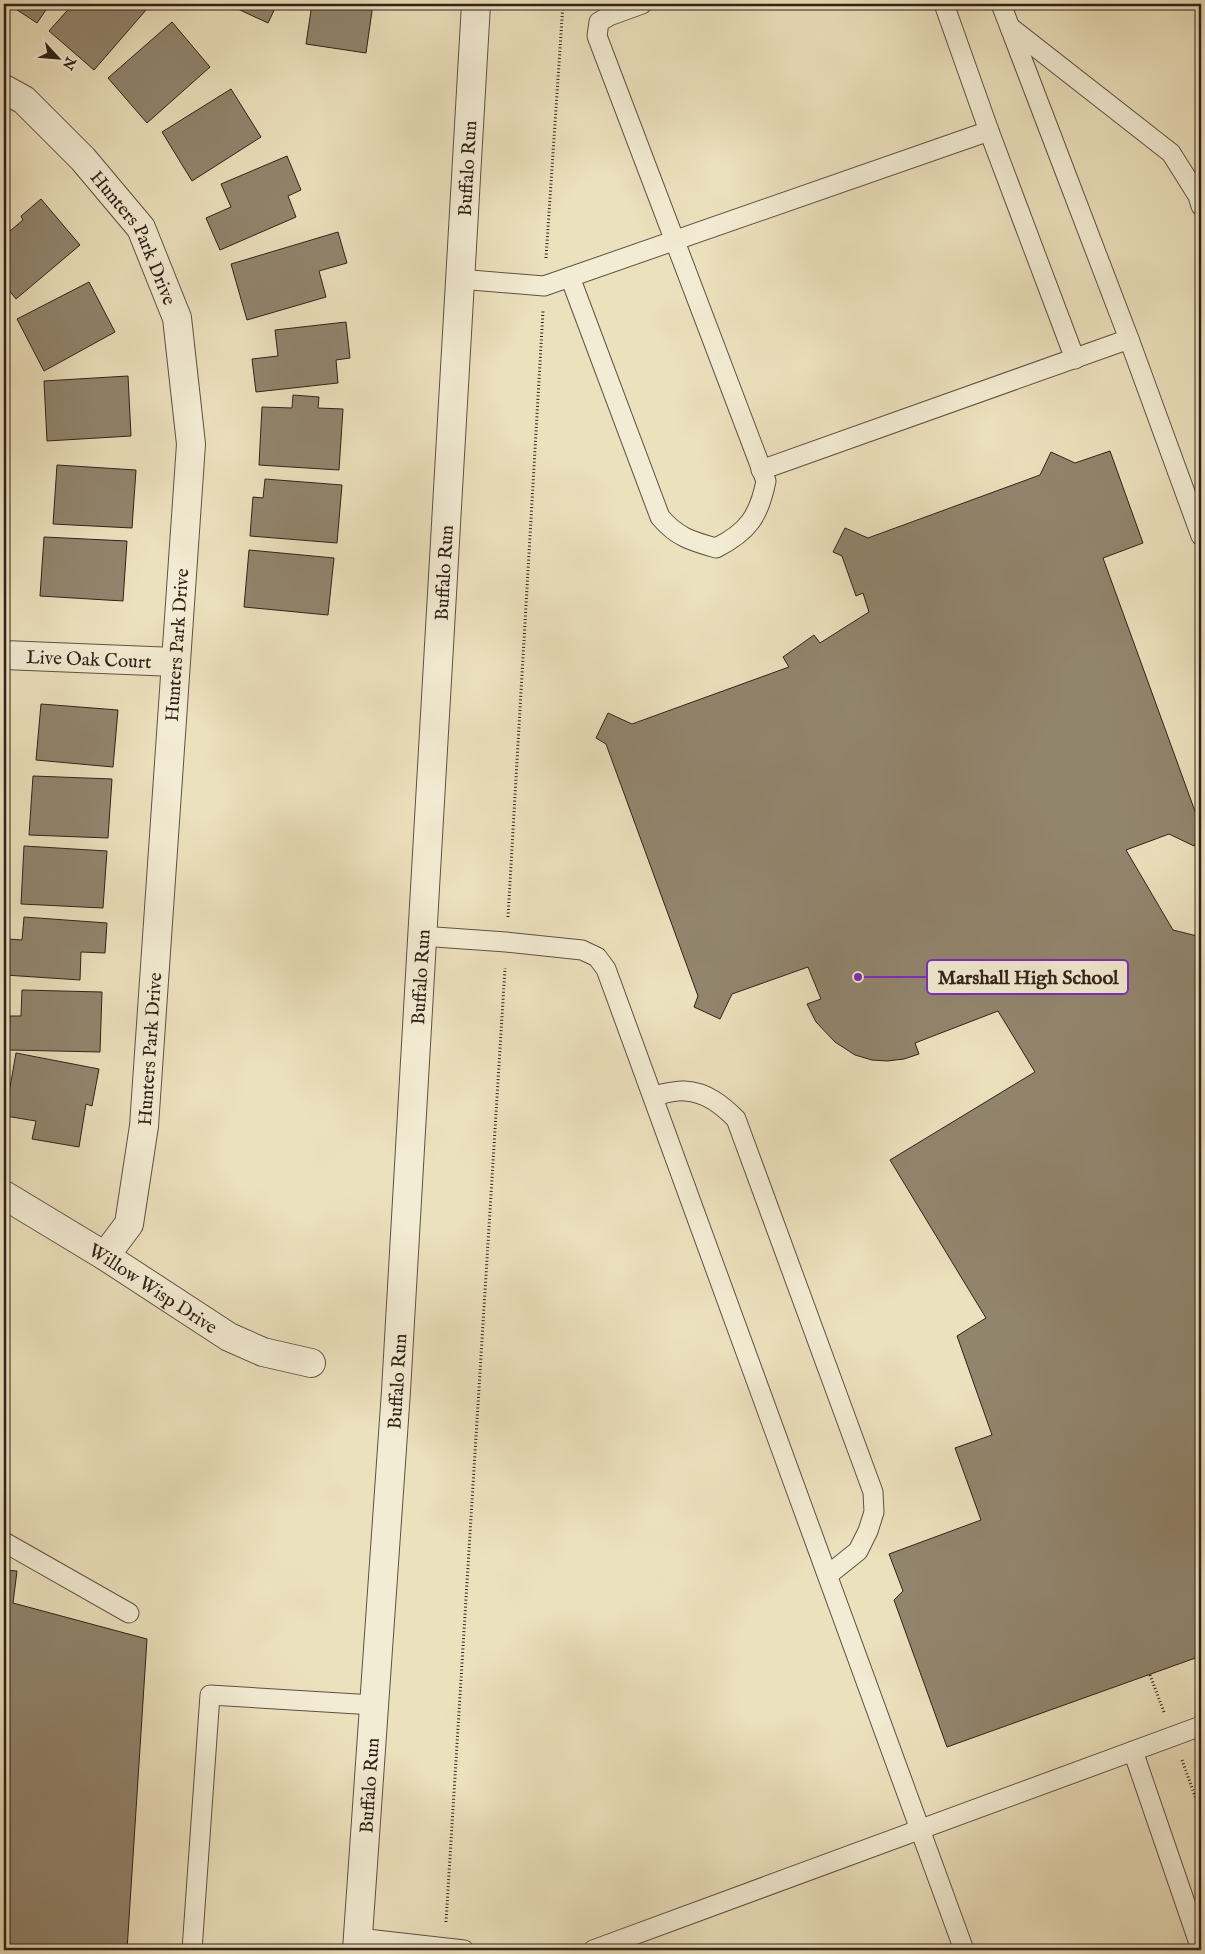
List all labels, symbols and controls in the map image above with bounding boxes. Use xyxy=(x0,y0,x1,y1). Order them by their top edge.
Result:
north arrow xyxy=(32,32,82,82)
text: N xyxy=(58,53,80,73)
street label: Buffalo Run xyxy=(454,120,483,217)
street label: Hunters Park Drive xyxy=(84,166,181,309)
street label: Buffalo Run xyxy=(430,524,460,621)
street label: Hunters Park Drive xyxy=(161,567,195,723)
street label: Live Oak Court xyxy=(26,646,152,675)
street label: Buffalo Run xyxy=(407,929,437,1026)
callout: Marshall High School xyxy=(927,960,1128,994)
text: Marshall High School xyxy=(937,966,1119,991)
street label: Hunters Park Drive xyxy=(134,971,168,1127)
street label: Willow Wisp Drive xyxy=(84,1239,222,1340)
street label: Buffalo Run xyxy=(383,1333,413,1430)
street label: Buffalo Run xyxy=(355,1737,386,1834)

